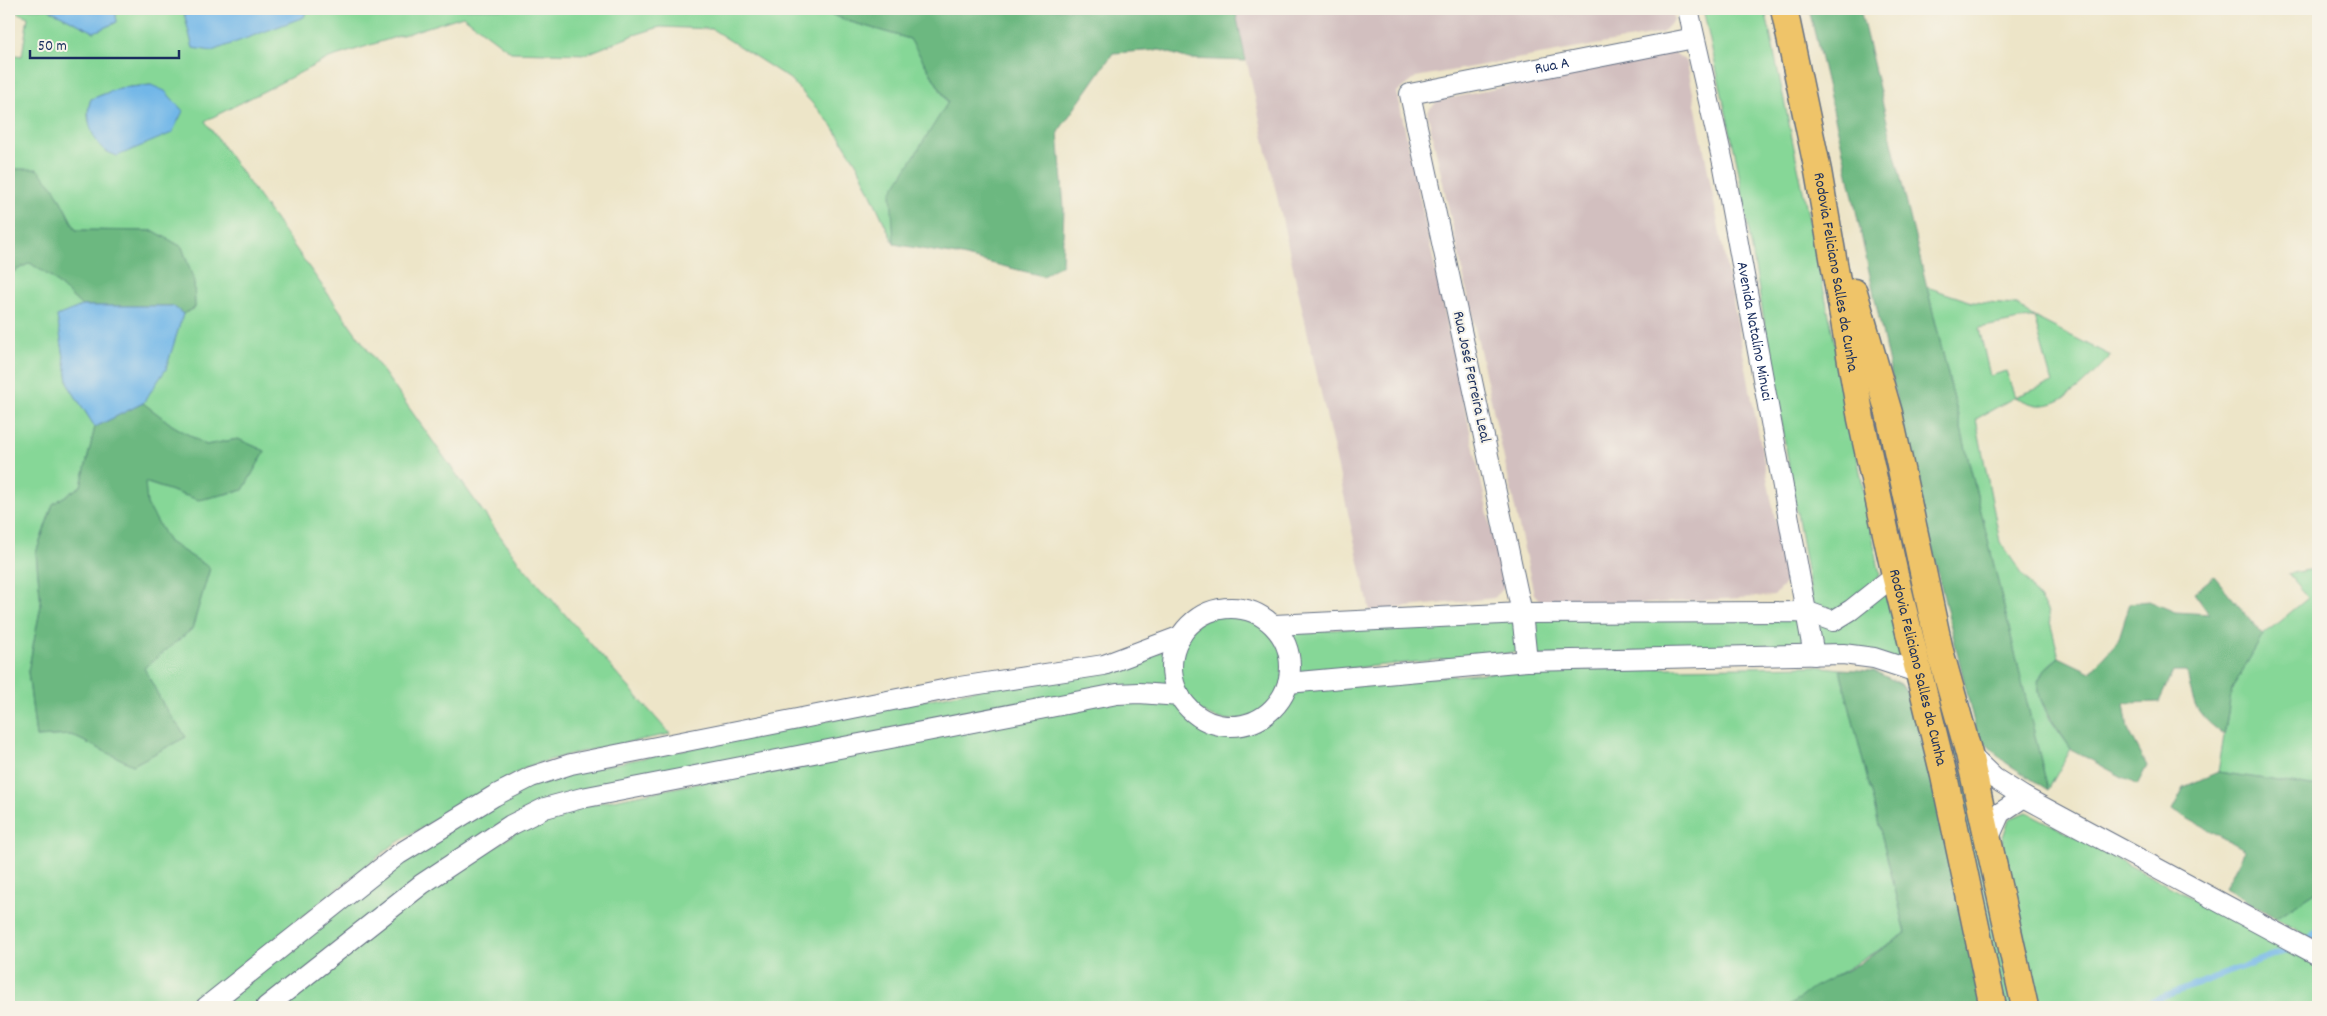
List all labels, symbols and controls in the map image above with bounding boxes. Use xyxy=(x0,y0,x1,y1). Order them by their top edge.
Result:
scale bar xyxy=(30,28,179,60)
text: 50 m xyxy=(38,36,67,58)
street label: Rua A xyxy=(1533,51,1572,81)
street label: Rodovia Feliciano Salles da Cunha xyxy=(1807,171,1864,374)
street label: Avenida Natalino Minuci xyxy=(1730,260,1778,403)
street label: Rua José Ferreira Leal xyxy=(1446,309,1496,445)
street label: Rodovia Feliciano Salles da Cunha xyxy=(1883,567,1953,769)

